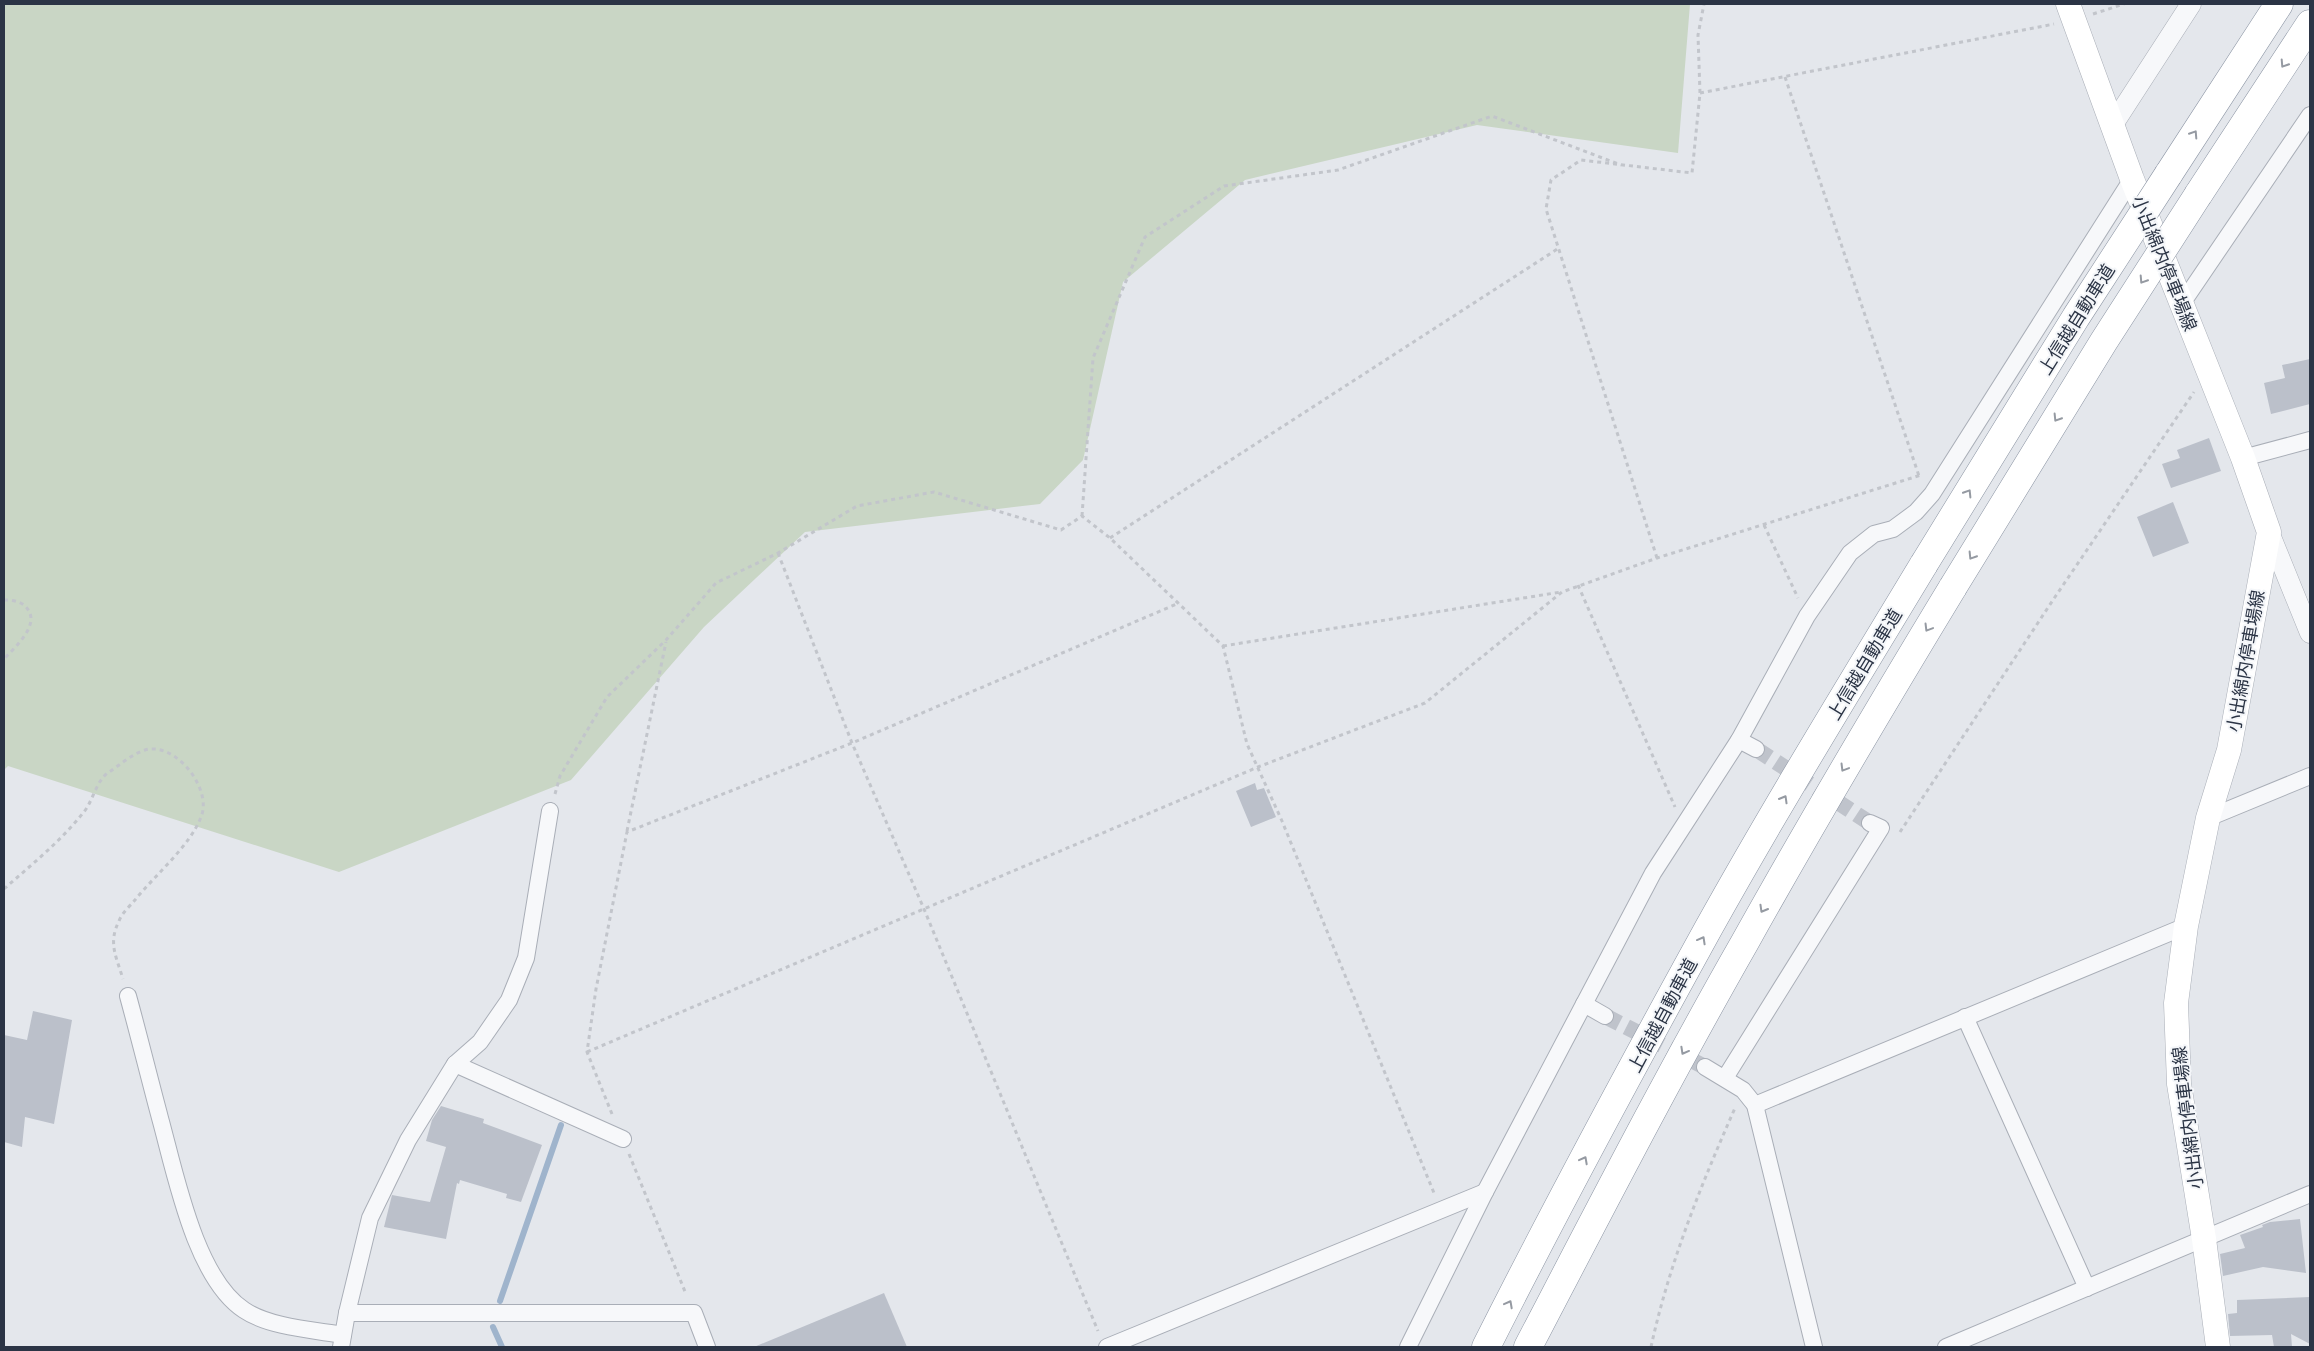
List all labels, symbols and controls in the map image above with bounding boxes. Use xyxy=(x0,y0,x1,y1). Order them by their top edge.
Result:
one-way arrow xyxy=(2280,59,2290,68)
one-way arrow xyxy=(2188,130,2198,139)
street label: 小出綿内停車場線 xyxy=(2128,192,2202,334)
street label: 上信越自動車道 xyxy=(2033,260,2119,378)
one-way arrow xyxy=(2140,274,2149,284)
one-way arrow xyxy=(2053,412,2063,421)
one-way arrow xyxy=(1962,489,1972,498)
one-way arrow xyxy=(1968,551,1978,560)
street label: 小出綿内停車場線 xyxy=(2222,588,2268,734)
street label: 上信越自動車道 xyxy=(1822,604,1906,724)
one-way arrow xyxy=(1924,623,1934,632)
one-way arrow xyxy=(1841,762,1851,771)
one-way arrow xyxy=(1777,795,1787,804)
one-way arrow xyxy=(1760,903,1770,912)
one-way arrow xyxy=(1696,936,1706,945)
street label: 上信越自動車道 xyxy=(1623,954,1701,1076)
one-way arrow xyxy=(1681,1045,1691,1054)
street label: 小出綿内停車場線 xyxy=(2167,1045,2207,1191)
one-way arrow xyxy=(1578,1156,1588,1165)
one-way arrow xyxy=(1503,1300,1513,1309)

